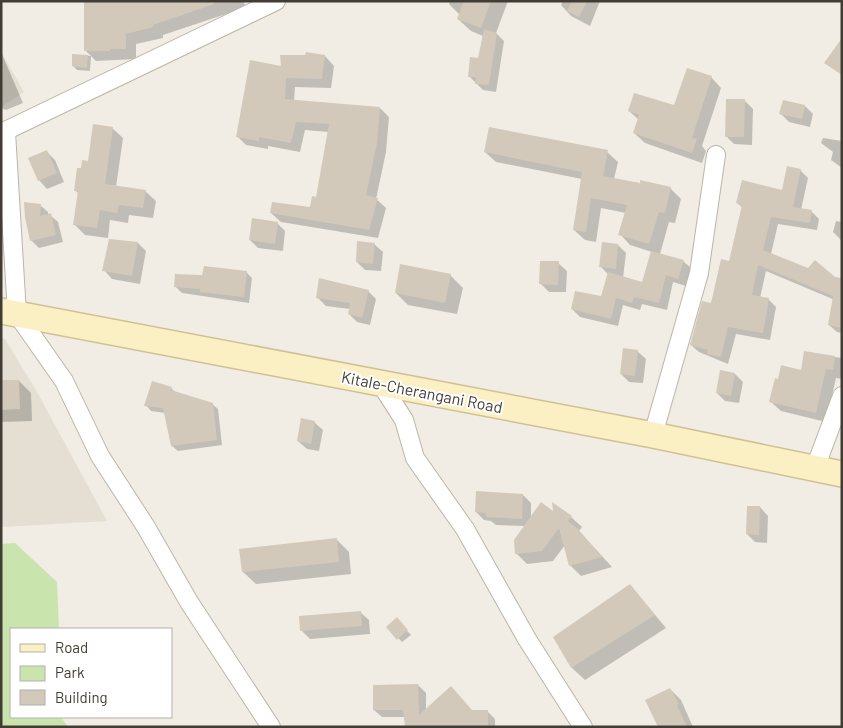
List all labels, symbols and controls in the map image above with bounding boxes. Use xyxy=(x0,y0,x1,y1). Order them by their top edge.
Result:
street label: Kitale-Cherangani Road xyxy=(340,367,504,416)
legend xyxy=(10,628,172,718)
text: Road xyxy=(55,638,88,656)
text: Park xyxy=(55,663,85,681)
text: Building xyxy=(55,688,108,706)

